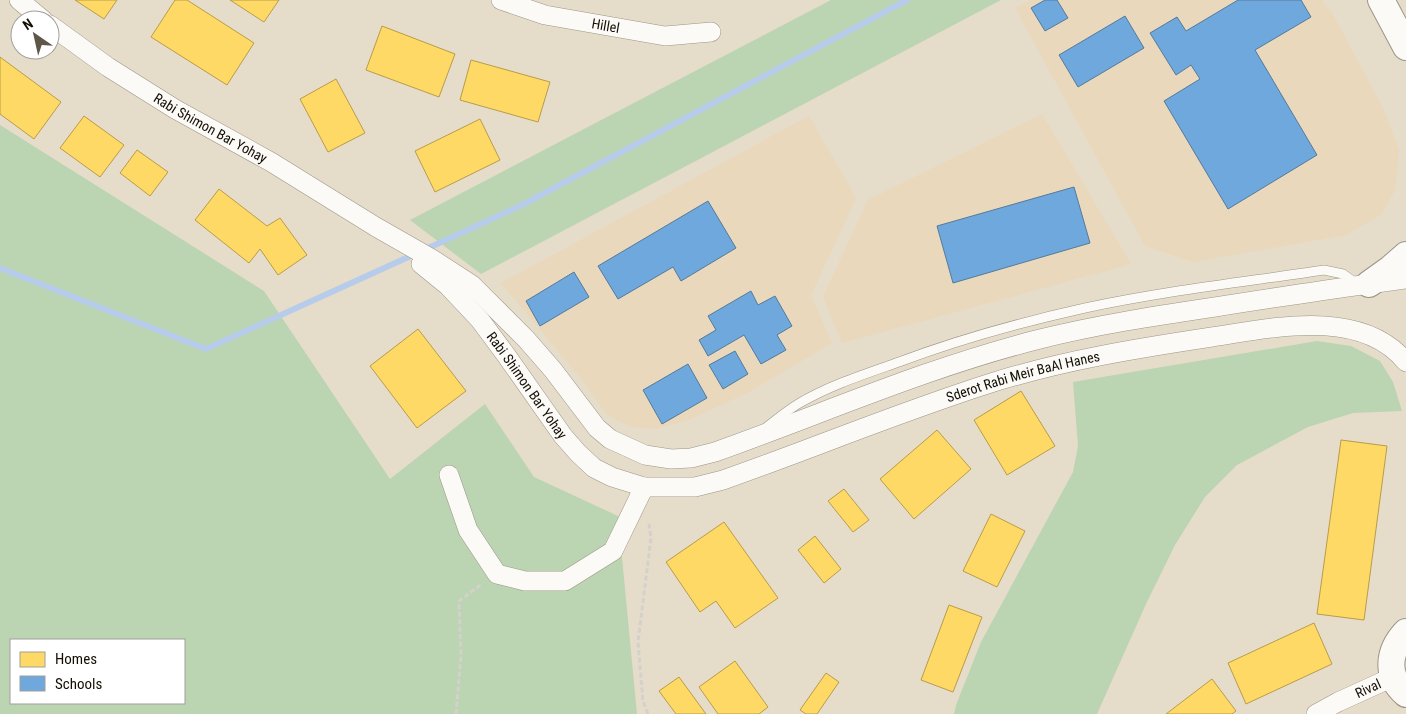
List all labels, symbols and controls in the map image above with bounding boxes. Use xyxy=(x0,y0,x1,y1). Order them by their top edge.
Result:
north arrow xyxy=(10,10,60,60)
text: N xyxy=(20,15,36,33)
street label: Hillel xyxy=(590,15,621,36)
street label: Rabi Shimon Bar Yohay xyxy=(151,90,270,166)
street label: Rabi Shimon Bar Yohay xyxy=(484,329,570,442)
street label: Sderot Rabi Meir BaAl Hanes xyxy=(944,348,1101,405)
legend xyxy=(10,639,185,704)
text: Homes xyxy=(55,650,97,668)
text: Schools xyxy=(55,675,102,693)
street label: Rival xyxy=(1353,676,1383,701)

